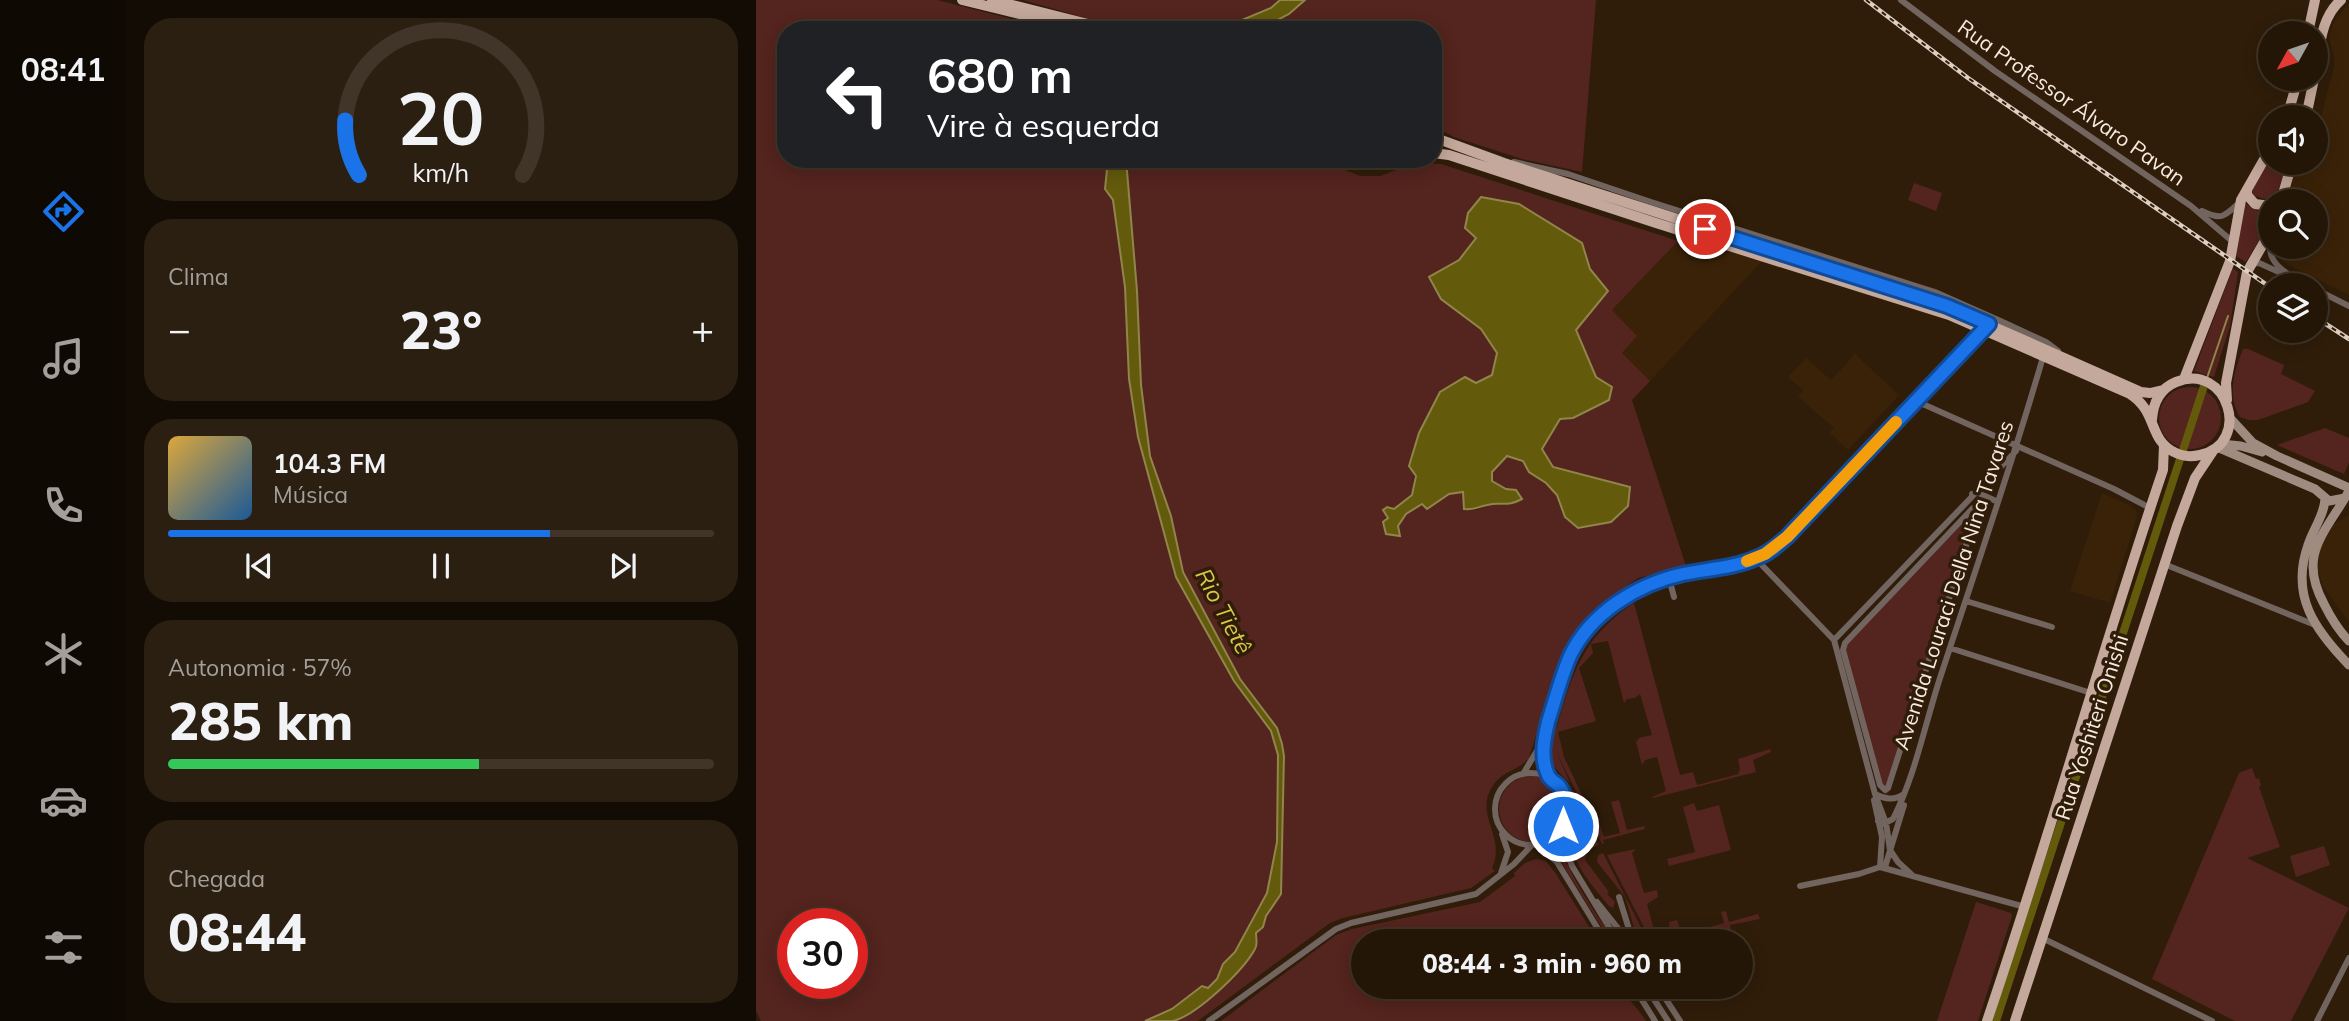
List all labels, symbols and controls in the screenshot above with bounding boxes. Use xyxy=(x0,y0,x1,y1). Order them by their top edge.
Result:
street label: Rua Professor Álvaro Pavan xyxy=(1953,13,2191,191)
north arrow xyxy=(2258,21,2328,91)
map controls xyxy=(2258,21,2328,343)
text: 680 m xyxy=(927,44,1073,105)
text: 08:41 xyxy=(21,49,105,89)
icon: left xyxy=(812,49,903,140)
text: 20 xyxy=(397,73,485,164)
text: Vire à esquerda xyxy=(927,105,1160,145)
button: sound xyxy=(2258,105,2328,175)
text: km/h xyxy=(413,157,469,188)
icon: directions xyxy=(39,187,88,236)
button: search xyxy=(2258,189,2328,259)
pin xyxy=(1675,199,1735,259)
icon: arrive xyxy=(1686,210,1724,248)
text: Clima xyxy=(168,262,229,291)
button: layers xyxy=(2258,273,2328,343)
text: 23° xyxy=(400,297,482,362)
text: − xyxy=(168,305,191,353)
text: + xyxy=(691,305,714,353)
icon: music xyxy=(39,334,88,383)
street label: Avenida Louraci Della Nina Tavares xyxy=(1887,417,2019,753)
text: 104.3 FM xyxy=(273,447,386,480)
text: Música xyxy=(273,480,348,509)
icon: phone xyxy=(39,481,88,530)
icon: previous xyxy=(240,547,278,585)
icon: pause xyxy=(422,547,460,585)
icon: next xyxy=(604,547,642,585)
water label: Rio Tietê xyxy=(1189,563,1259,659)
icon: climate xyxy=(39,629,88,678)
street label: Rua Yoshiteri Onishi xyxy=(2049,631,2133,823)
text: Autonomia · 57% xyxy=(168,653,352,682)
text: 285 km xyxy=(168,688,353,753)
icon: car xyxy=(39,776,88,825)
position arrow xyxy=(1526,789,1600,863)
text: Chegada xyxy=(168,864,265,893)
text: 08:44 xyxy=(168,899,306,964)
speed limit sign: 30 xyxy=(777,908,868,999)
icon: filters xyxy=(39,923,88,972)
text: 08:44 · 3 min · 960 m xyxy=(1422,947,1682,980)

